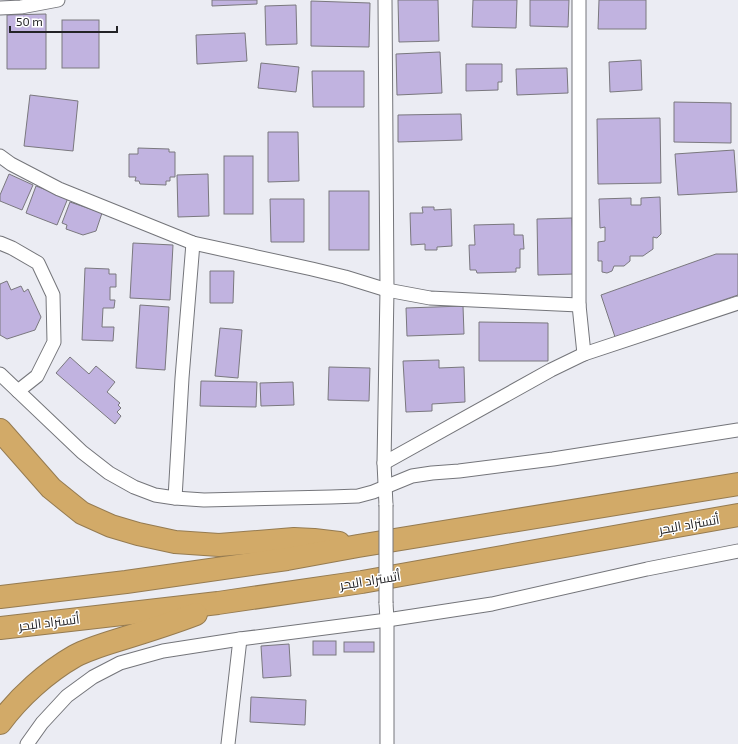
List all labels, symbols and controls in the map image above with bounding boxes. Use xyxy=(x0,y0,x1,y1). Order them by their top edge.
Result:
scale bar xyxy=(10,8,117,34)
text: 50 m xyxy=(16,14,43,28)
street label: أتستراد البحر xyxy=(656,511,721,537)
street label: أتستراد البحر xyxy=(338,567,402,593)
street label: أتستراد البحر xyxy=(17,610,81,634)

